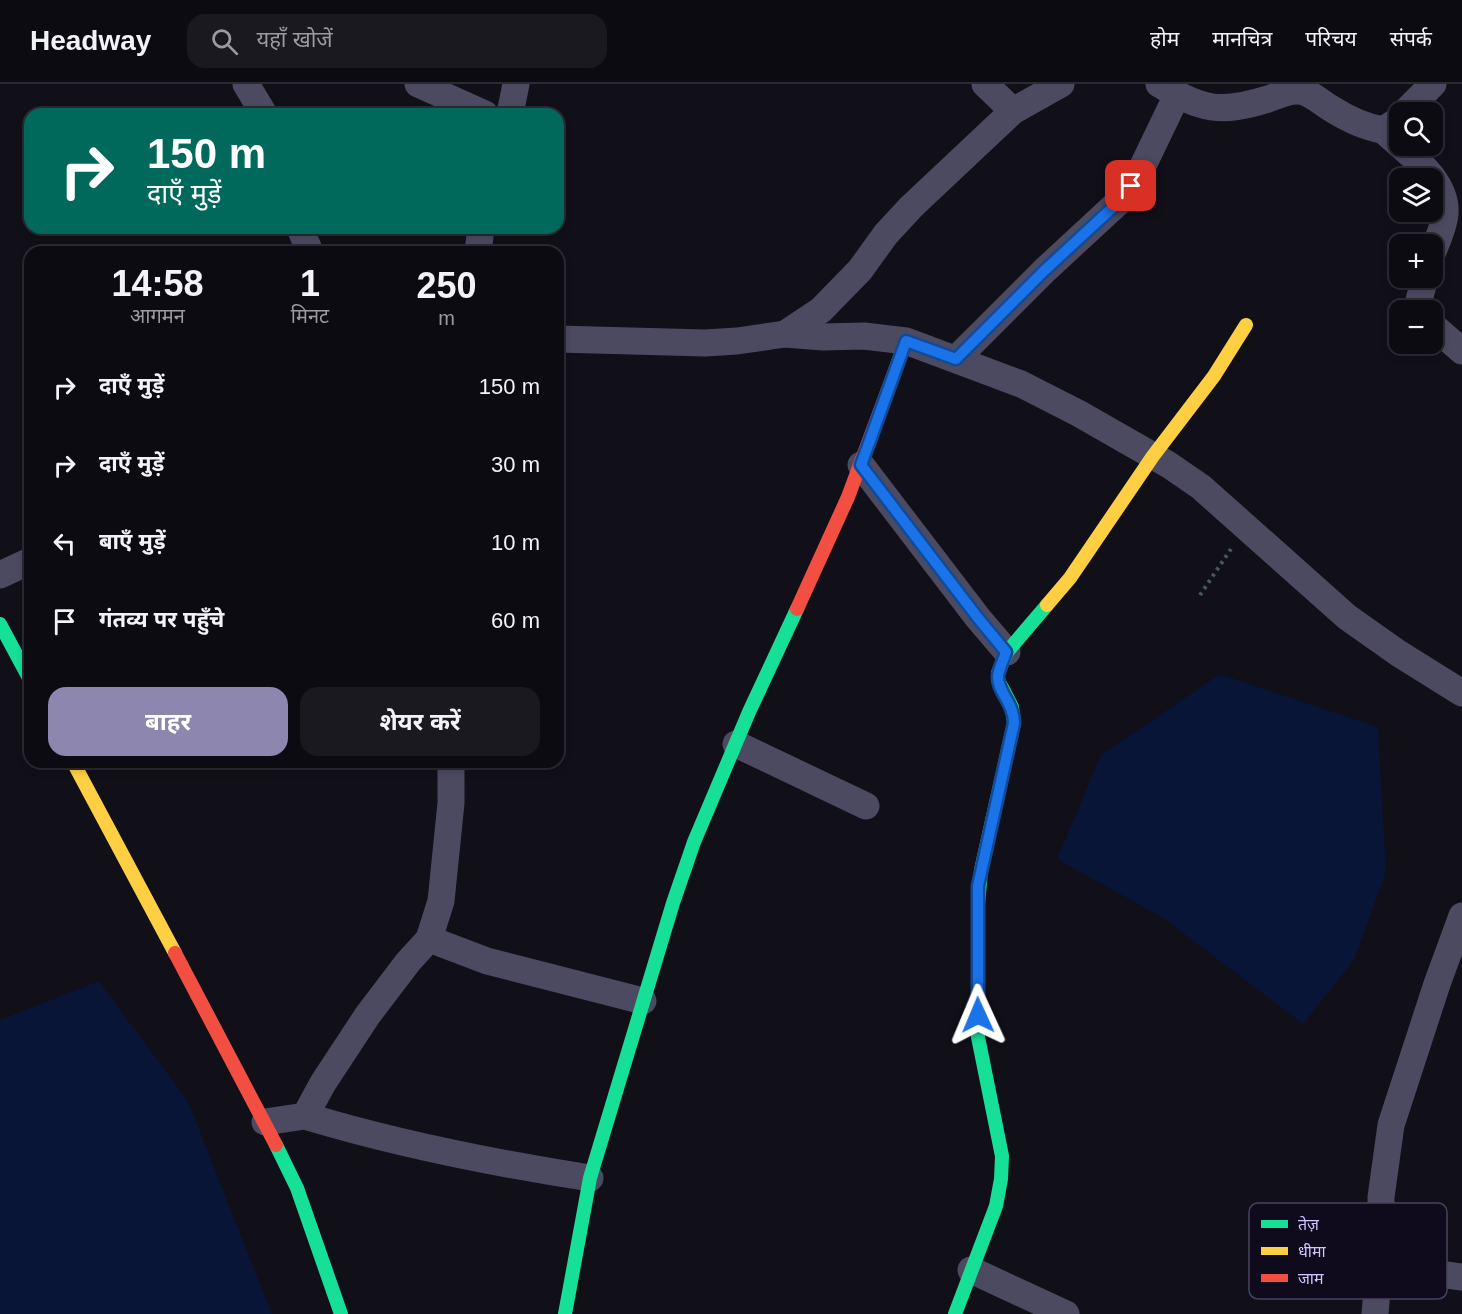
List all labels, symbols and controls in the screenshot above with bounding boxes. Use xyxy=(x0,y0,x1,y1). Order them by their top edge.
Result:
search box xyxy=(187,14,607,68)
text: Headway xyxy=(30,25,151,56)
icon: search xyxy=(208,25,241,58)
text: यहाँ खोजें xyxy=(256,27,333,52)
text: होम xyxy=(1150,27,1179,50)
text: मानचित्र xyxy=(1212,27,1272,50)
text: परिचय xyxy=(1305,27,1357,50)
text: संपर्क xyxy=(1390,27,1432,50)
map controls xyxy=(1389,102,1443,354)
button: search xyxy=(1389,102,1443,156)
text: 150 m xyxy=(147,130,266,177)
icon: right xyxy=(48,132,126,210)
pin xyxy=(1105,160,1156,211)
button: layers xyxy=(1389,168,1443,222)
icon: arrive xyxy=(1114,169,1147,202)
text: दाएँ मुड़ें xyxy=(147,179,221,209)
button: + xyxy=(1389,234,1443,288)
text: 14:58 xyxy=(111,263,203,304)
text: 1 xyxy=(300,263,320,304)
text: 250 xyxy=(417,265,477,306)
button: − xyxy=(1389,300,1443,354)
text: आगमन xyxy=(130,305,185,327)
text: मिनट xyxy=(291,305,329,327)
text: m xyxy=(438,307,455,329)
icon: right xyxy=(48,371,81,404)
text: दाएँ मुड़ें xyxy=(99,373,164,398)
text: 150 m xyxy=(479,374,540,399)
icon: right xyxy=(48,449,81,482)
text: दाएँ मुड़ें xyxy=(99,451,164,476)
text: 30 m xyxy=(491,452,540,477)
icon: left xyxy=(48,527,81,560)
text: बाएँ मुड़ें xyxy=(99,529,165,554)
text: 10 m xyxy=(491,530,540,555)
icon: arrive xyxy=(48,605,81,638)
text: गंतव्य पर पहुँचे xyxy=(99,607,224,632)
text: 60 m xyxy=(491,608,540,633)
button: बाहर xyxy=(48,687,288,756)
button: शेयर करें xyxy=(300,687,540,756)
position arrow xyxy=(946,983,1010,1047)
legend xyxy=(1249,1203,1447,1299)
text: तेज़ xyxy=(1298,1215,1320,1233)
text: धीमा xyxy=(1298,1243,1327,1260)
text: जाम xyxy=(1298,1270,1324,1287)

